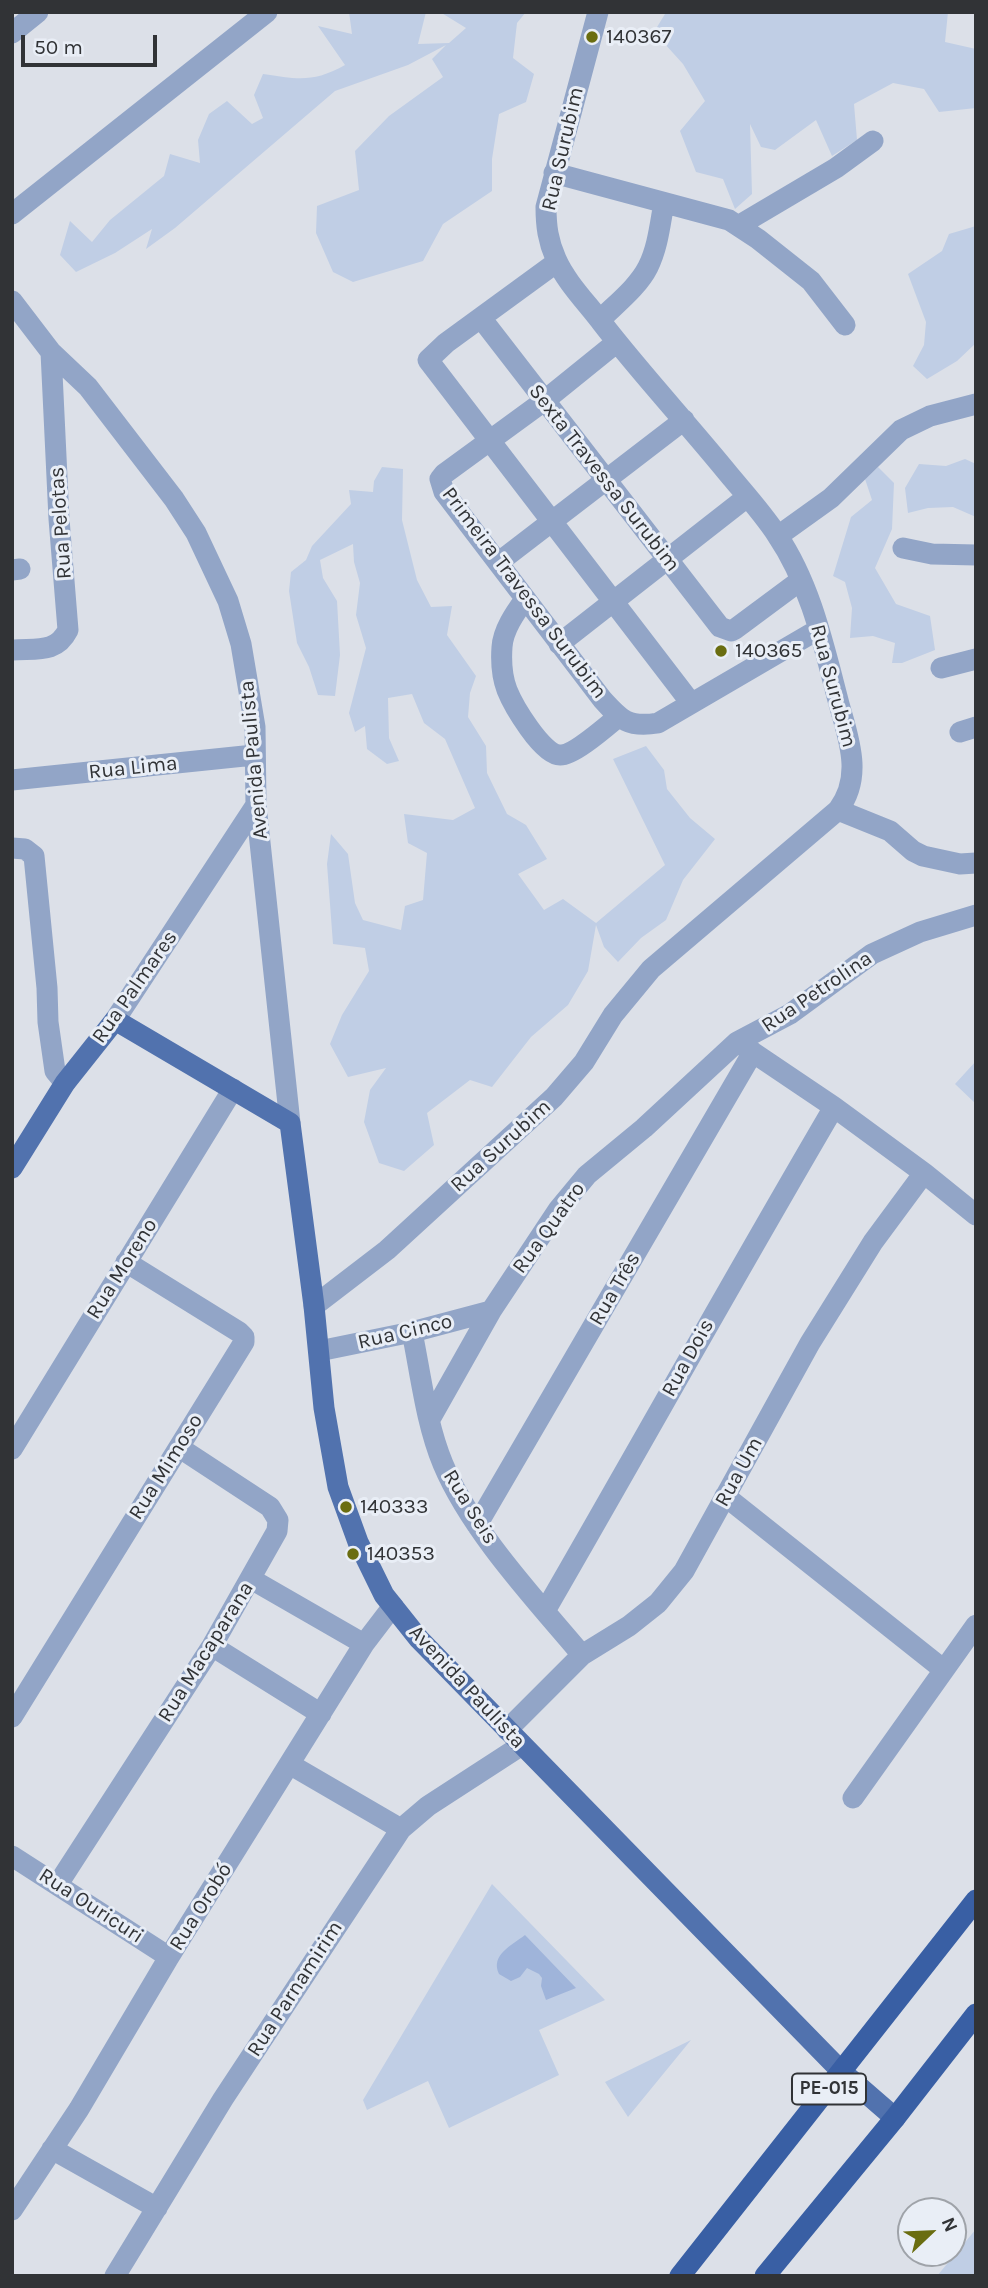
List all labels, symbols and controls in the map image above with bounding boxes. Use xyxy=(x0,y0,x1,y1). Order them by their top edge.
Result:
scale bar xyxy=(24,21,161,65)
place label: 140367 xyxy=(606,24,671,50)
marker: 140367 xyxy=(584,29,600,45)
text: 50 m xyxy=(34,35,83,59)
street label: Rua Surubim xyxy=(537,85,589,213)
street label: Sexta Travessa Surubim xyxy=(523,379,685,577)
street label: Rua Pelotas xyxy=(45,466,77,580)
street label: Primeira Travessa Surubim xyxy=(436,482,612,704)
street label: Rua Surubim xyxy=(804,622,862,750)
place label: 140365 xyxy=(735,638,802,664)
marker: 140365 xyxy=(713,643,729,659)
street label: Avenida Paulista xyxy=(235,680,273,840)
street label: Rua Lima xyxy=(87,751,179,785)
street label: Rua Palmares xyxy=(87,926,183,1048)
street label: Rua Petrolina xyxy=(757,946,877,1038)
street label: Rua Surubim xyxy=(446,1094,556,1198)
street label: Rua Quatro xyxy=(507,1177,591,1279)
street label: Rua Moreno xyxy=(81,1214,163,1324)
street label: Rua Três xyxy=(584,1248,646,1330)
street label: Rua Cinco xyxy=(355,1309,455,1355)
street label: Rua Dois xyxy=(656,1315,720,1401)
street label: Rua Mimoso xyxy=(124,1410,208,1524)
street label: Rua Um xyxy=(710,1433,768,1511)
street label: Rua Seis xyxy=(437,1465,503,1549)
place label: 140333 xyxy=(360,1494,428,1520)
marker: 140333 xyxy=(338,1499,354,1515)
place label: 140353 xyxy=(367,1541,435,1567)
marker: 140353 xyxy=(345,1546,361,1562)
street label: Rua Macaparana xyxy=(153,1577,259,1727)
street label: Avenida Paulista xyxy=(403,1620,531,1754)
street label: Rua Orobó xyxy=(164,1858,238,1956)
street label: Rua Ouricuri xyxy=(34,1863,148,1949)
street label: Rua Parnamirim xyxy=(242,1916,348,2062)
road number: PE-015 xyxy=(792,2074,866,2104)
north arrow xyxy=(897,2197,967,2267)
text: N xyxy=(937,2214,962,2235)

